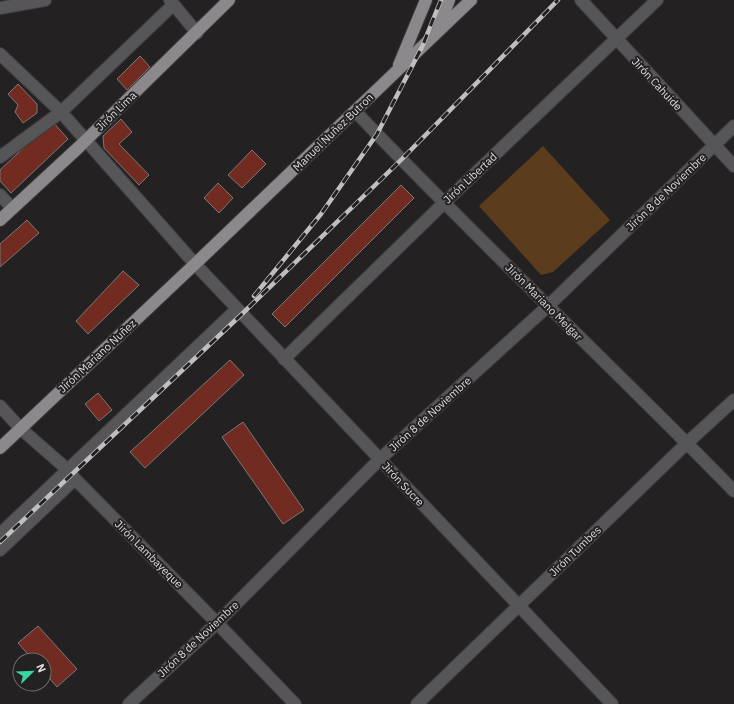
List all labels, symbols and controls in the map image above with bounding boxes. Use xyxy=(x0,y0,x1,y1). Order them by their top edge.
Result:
street label: Jirón Cahuide xyxy=(629,54,685,114)
street label: Jirón Lima xyxy=(93,88,139,134)
street label: Manuel Nuñez Butron xyxy=(290,90,376,174)
street label: Jirón Libertad xyxy=(440,150,500,206)
street label: Jirón 8 de Noviembre xyxy=(623,150,709,234)
street label: Jirón Mariano Melgar xyxy=(502,260,586,344)
street label: Jirón Mariano Nuñez xyxy=(55,316,139,396)
street label: Jirón 8 de Noviembre xyxy=(386,373,474,455)
street label: Jirón Sucre xyxy=(379,459,427,509)
street label: Jirón Lambayeque xyxy=(112,517,186,591)
street label: Jirón Tumbes xyxy=(546,523,604,579)
street label: Jirón 8 de Noviembre xyxy=(155,598,241,680)
north arrow xyxy=(12,652,52,692)
text: N xyxy=(33,662,49,675)

